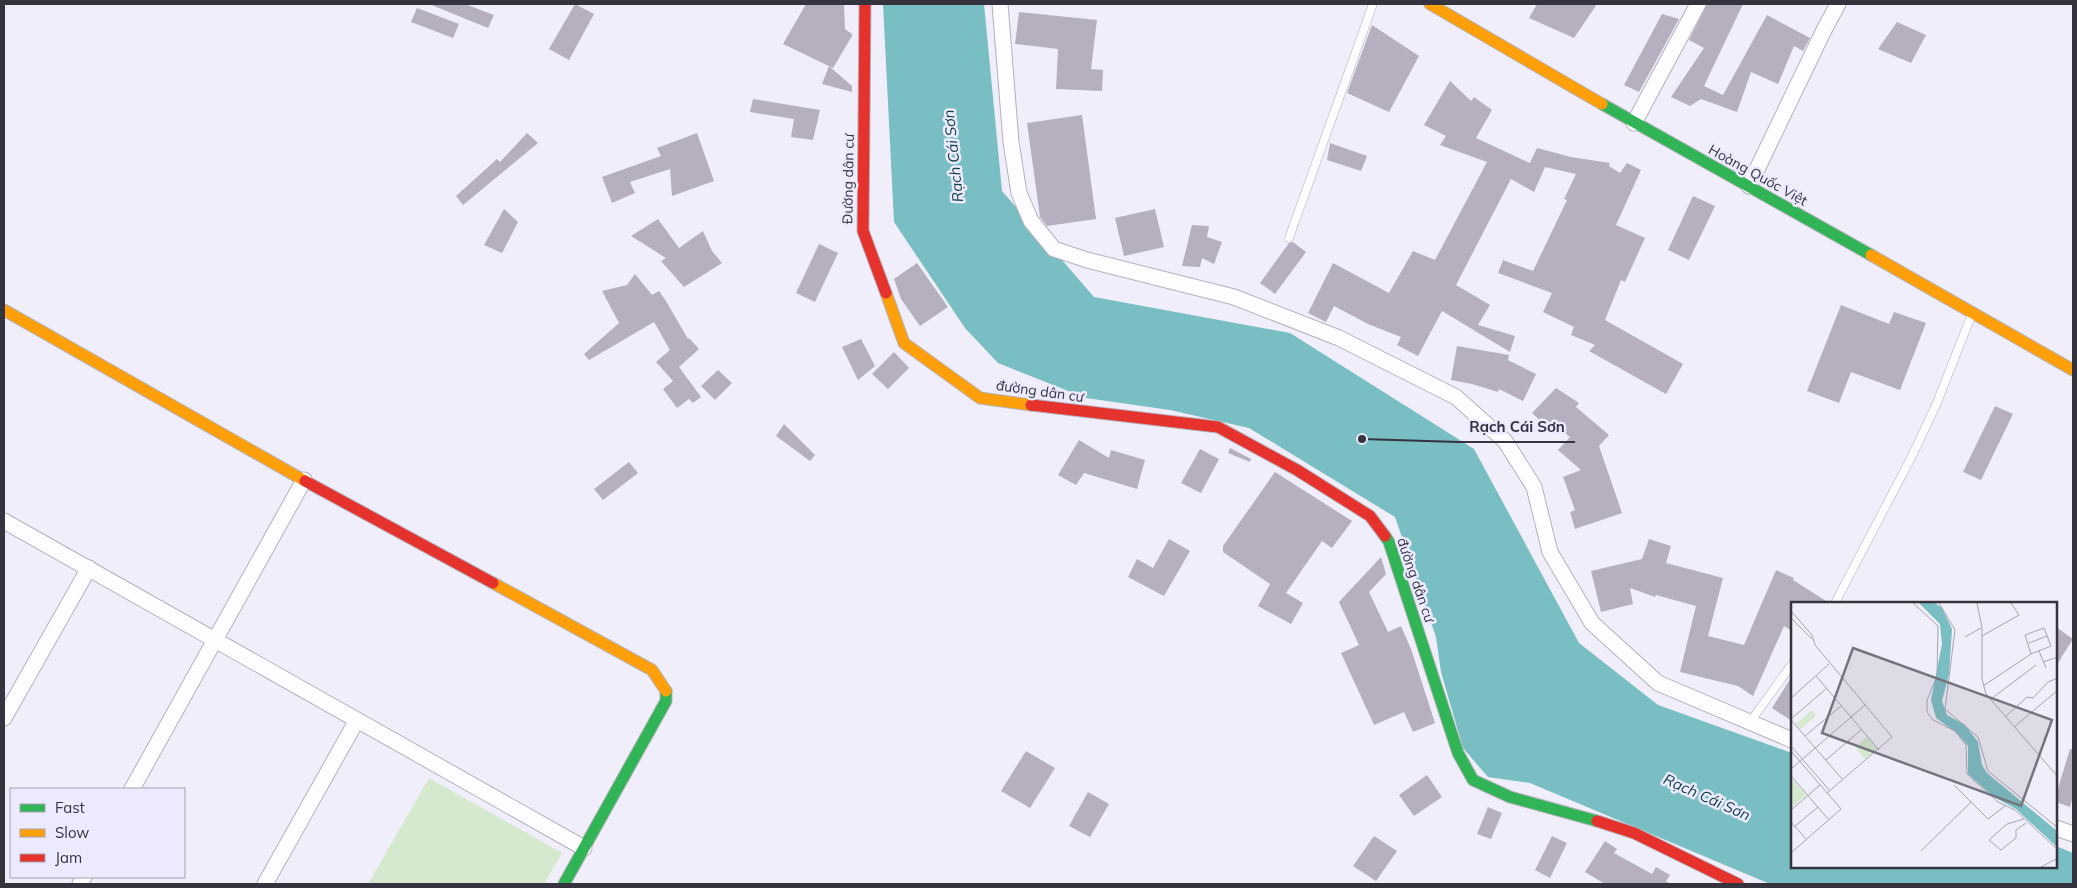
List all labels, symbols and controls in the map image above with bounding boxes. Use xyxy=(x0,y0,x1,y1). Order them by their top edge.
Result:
water label: Rạch Cái Sơn xyxy=(939,109,967,203)
street label: Đường dân cư xyxy=(838,133,858,224)
street label: Hoàng Quốc Việt xyxy=(1705,140,1811,210)
street label: đường dân cư xyxy=(995,376,1086,406)
callout: Rạch Cái Sơn xyxy=(1459,412,1575,442)
text: Rạch Cái Sơn xyxy=(1469,417,1565,436)
street label: đường dân cư xyxy=(1393,535,1439,626)
inset map xyxy=(1791,602,2057,868)
water label: Rạch Cái Sơn xyxy=(1661,769,1754,825)
legend xyxy=(10,788,185,878)
text: Fast xyxy=(55,798,85,817)
text: Slow xyxy=(55,823,89,842)
text: Jam xyxy=(55,848,82,867)

